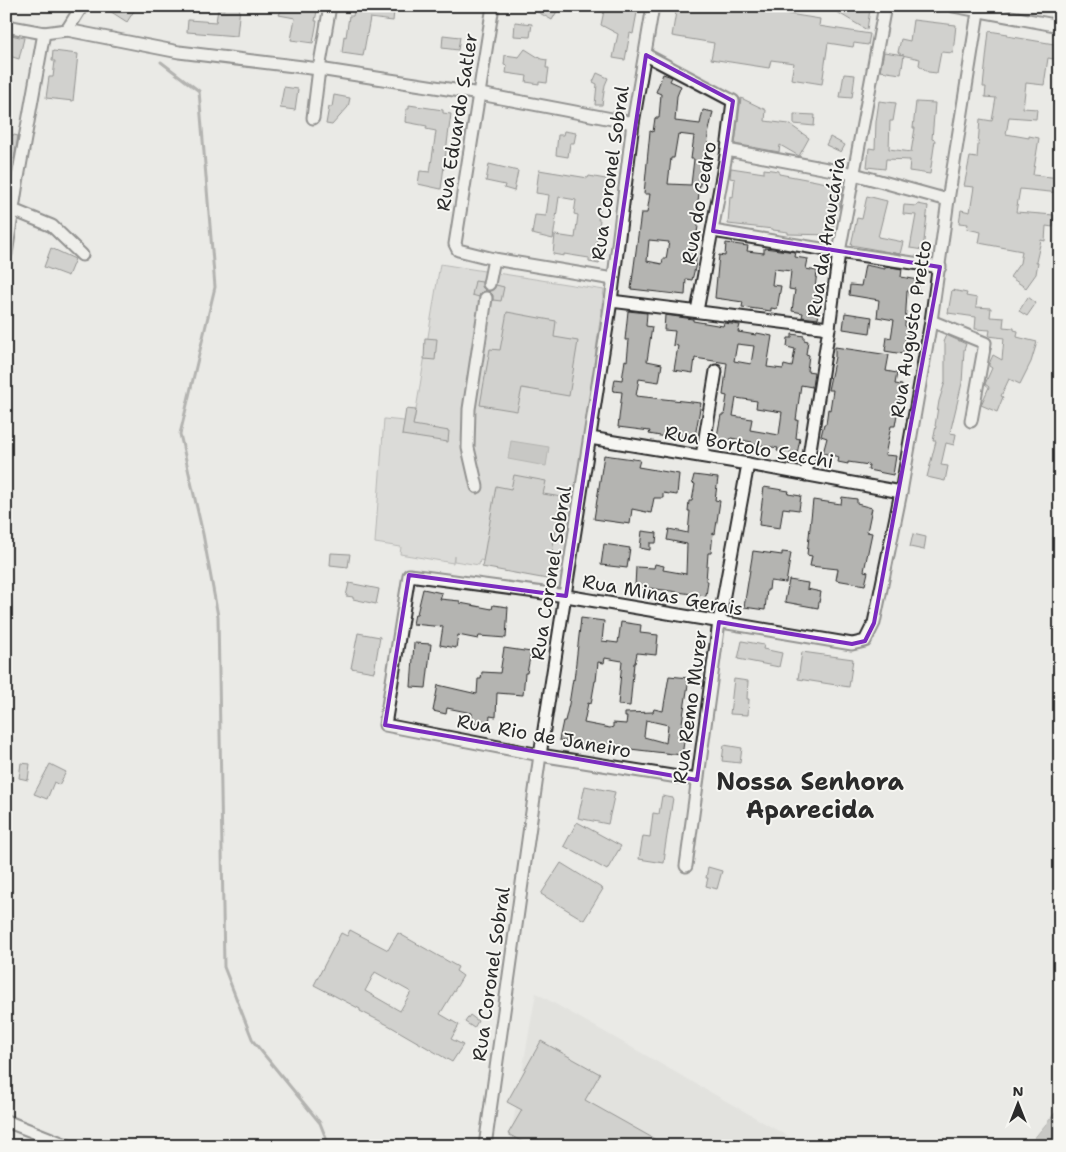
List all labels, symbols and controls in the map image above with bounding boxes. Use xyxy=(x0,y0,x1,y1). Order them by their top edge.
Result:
street label: Rua Eduardo Satler xyxy=(431,31,483,213)
street label: Rua Coronel Sobral xyxy=(585,84,635,262)
street label: Rua do Cedro xyxy=(676,139,722,267)
street label: Rua da Araucária xyxy=(801,155,851,319)
street label: Rua Augusto Pretto xyxy=(885,238,937,420)
street label: Rua Bortolo Secchi xyxy=(662,420,836,474)
street label: Rua Coronel Sobral xyxy=(525,484,577,662)
street label: Rua Minas Gerais xyxy=(581,569,745,621)
street label: Rua Remo Murer xyxy=(667,628,713,786)
street label: Rua Rio de Janeiro xyxy=(455,708,633,764)
district label: Nossa Senhora Aparecida xyxy=(716,766,904,826)
street label: Rua Coronel Sobral xyxy=(466,885,516,1063)
north arrow xyxy=(994,1080,1044,1130)
text: N xyxy=(1012,1082,1024,1100)

